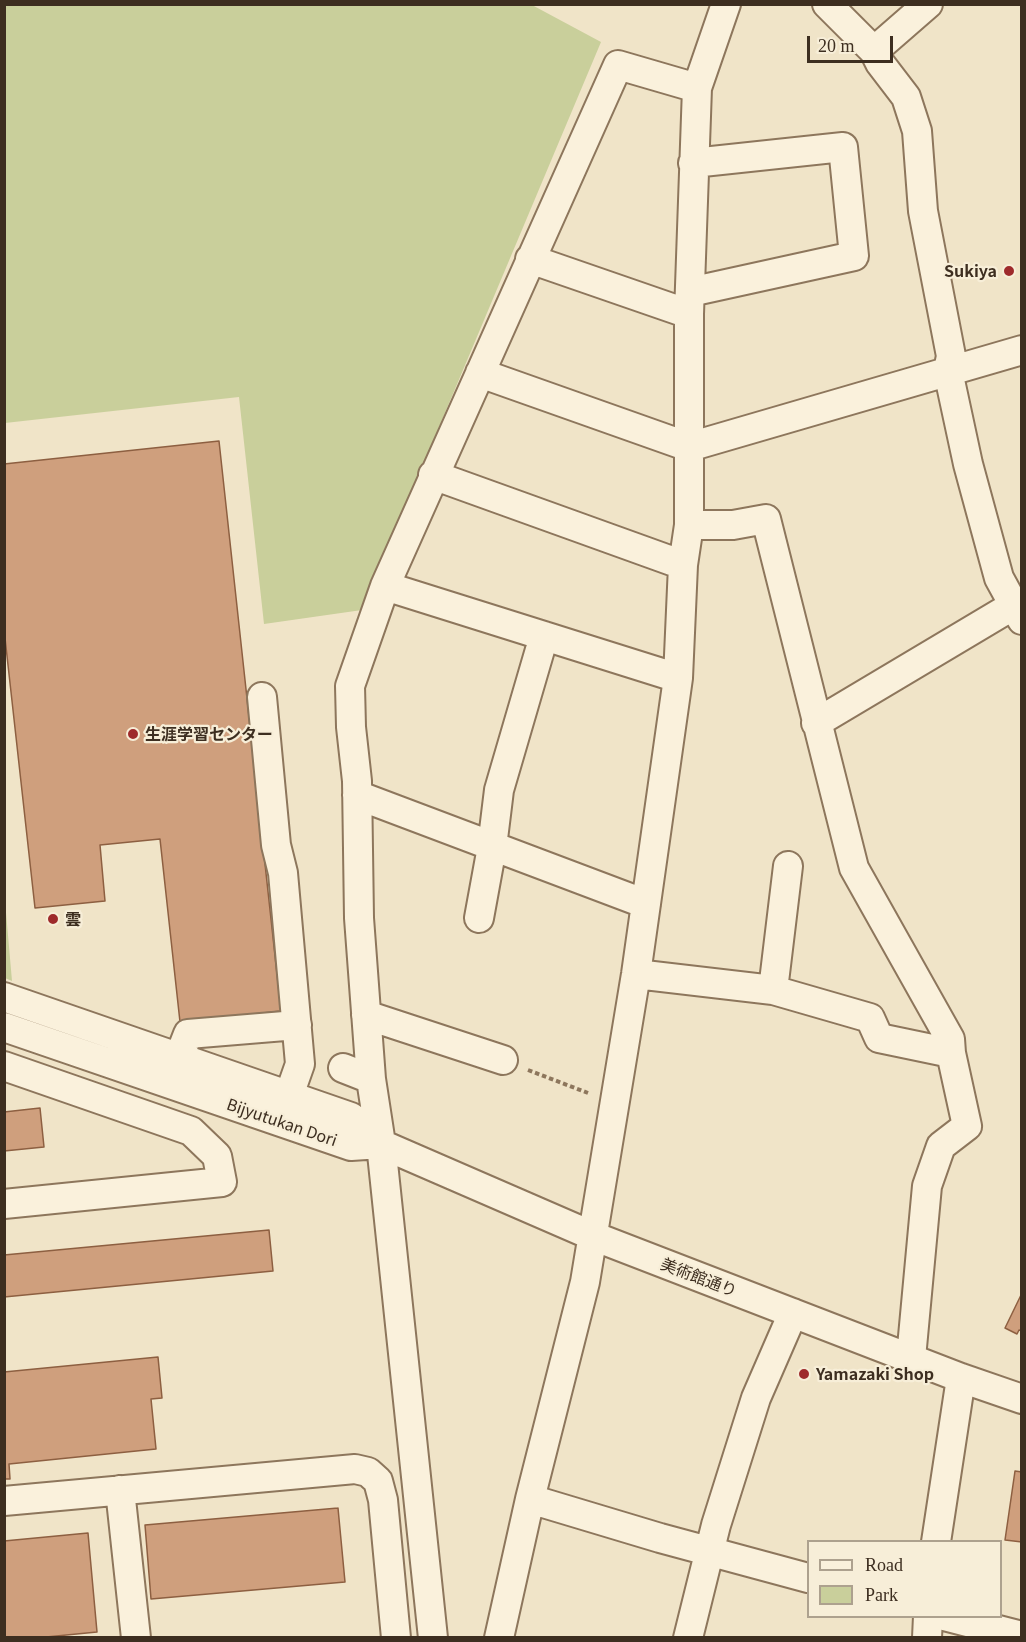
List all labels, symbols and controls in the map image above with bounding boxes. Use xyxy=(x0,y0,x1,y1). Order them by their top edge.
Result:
scale bar xyxy=(810,24,896,62)
text: 20 m xyxy=(818,36,855,56)
place label: Sukiya xyxy=(944,261,997,281)
marker: Sukiya xyxy=(1002,264,1016,278)
place label: 生涯学習センター xyxy=(145,724,273,744)
marker: 生涯学習センター xyxy=(126,727,140,741)
place label: 雲 xyxy=(65,909,81,929)
marker: 雲 xyxy=(46,912,60,926)
street label: Bijyutukan Dori xyxy=(224,1094,340,1150)
street label: 美術館通り xyxy=(658,1254,740,1300)
place label: Yamazaki Shop xyxy=(816,1364,934,1384)
marker: Yamazaki Shop xyxy=(797,1367,811,1381)
legend xyxy=(807,1540,1002,1618)
text: Road xyxy=(865,1555,903,1575)
text: Park xyxy=(865,1585,898,1605)

